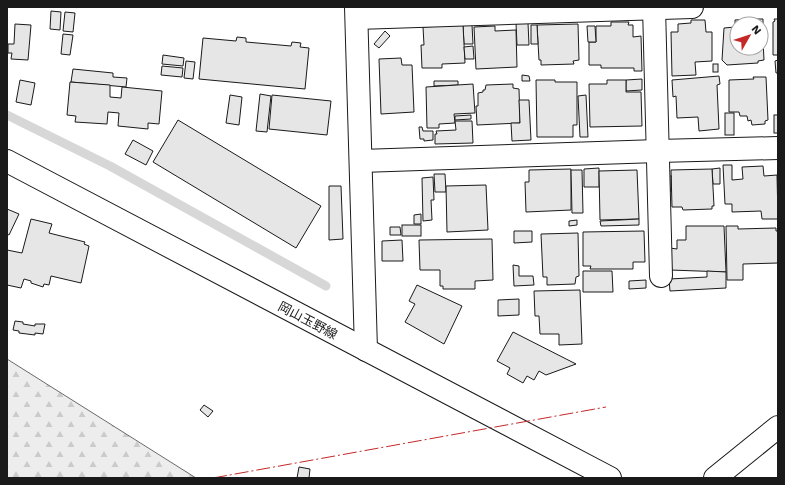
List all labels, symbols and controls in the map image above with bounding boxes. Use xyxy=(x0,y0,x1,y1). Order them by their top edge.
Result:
north arrow xyxy=(729,16,769,56)
text: N xyxy=(749,23,764,37)
street label: 岡山玉野線 xyxy=(276,299,340,342)

